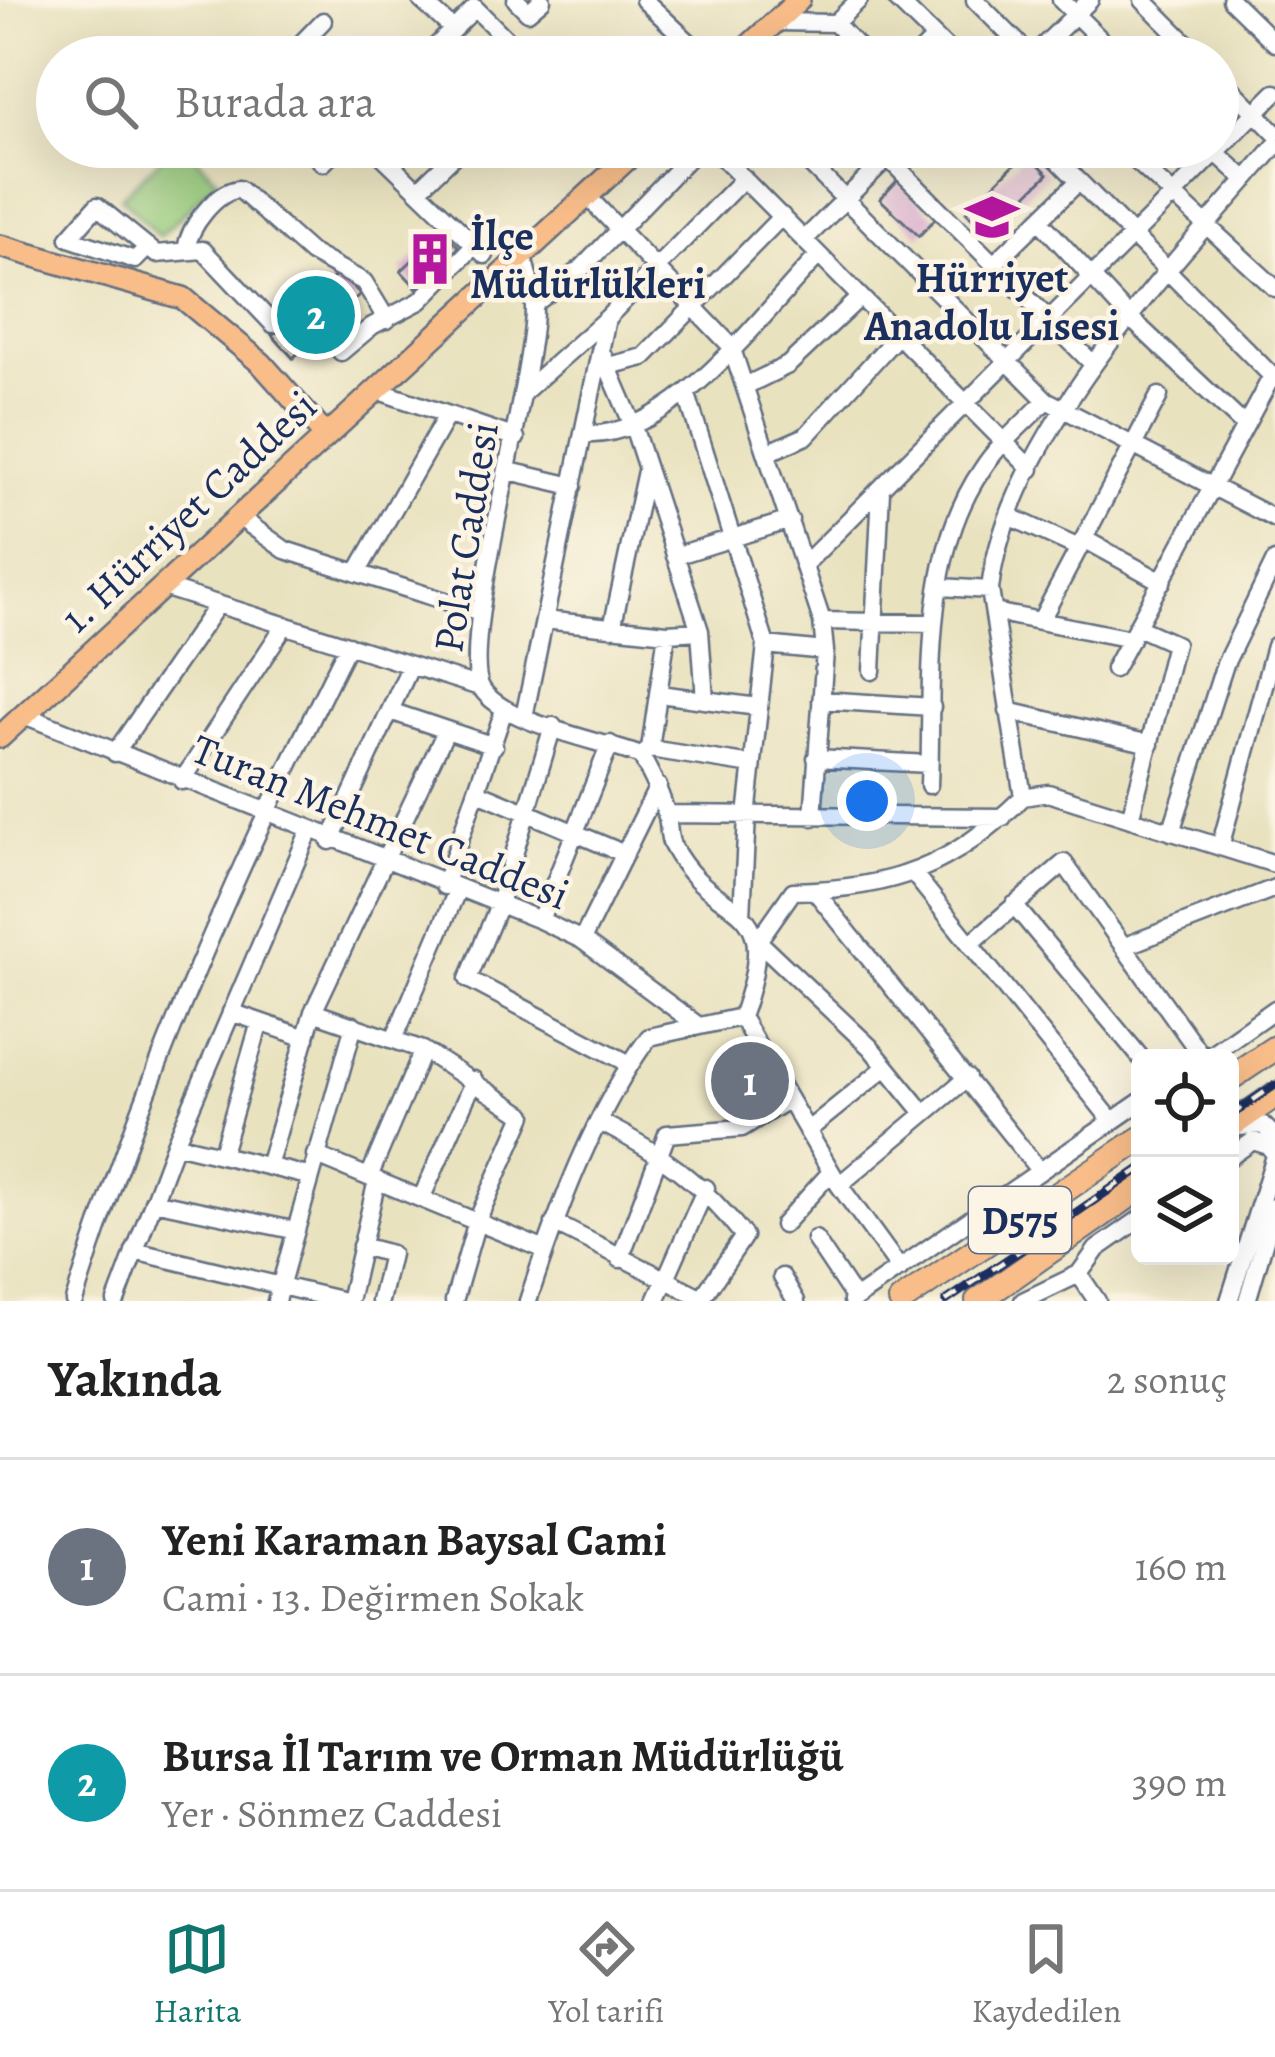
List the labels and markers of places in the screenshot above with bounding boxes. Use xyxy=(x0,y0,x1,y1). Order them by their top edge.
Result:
school or university icon: Hürriyet Anadolu Lisesi xyxy=(963,188,1021,246)
place label: İlçe Müdürlükleri xyxy=(470,207,706,312)
building icon: İlçe Müdürlükleri xyxy=(401,230,459,288)
place label: Hürriyet Anadolu Lisesi xyxy=(863,249,1120,354)
pin: 2 xyxy=(277,270,355,360)
pin: 1 xyxy=(711,1036,789,1126)

